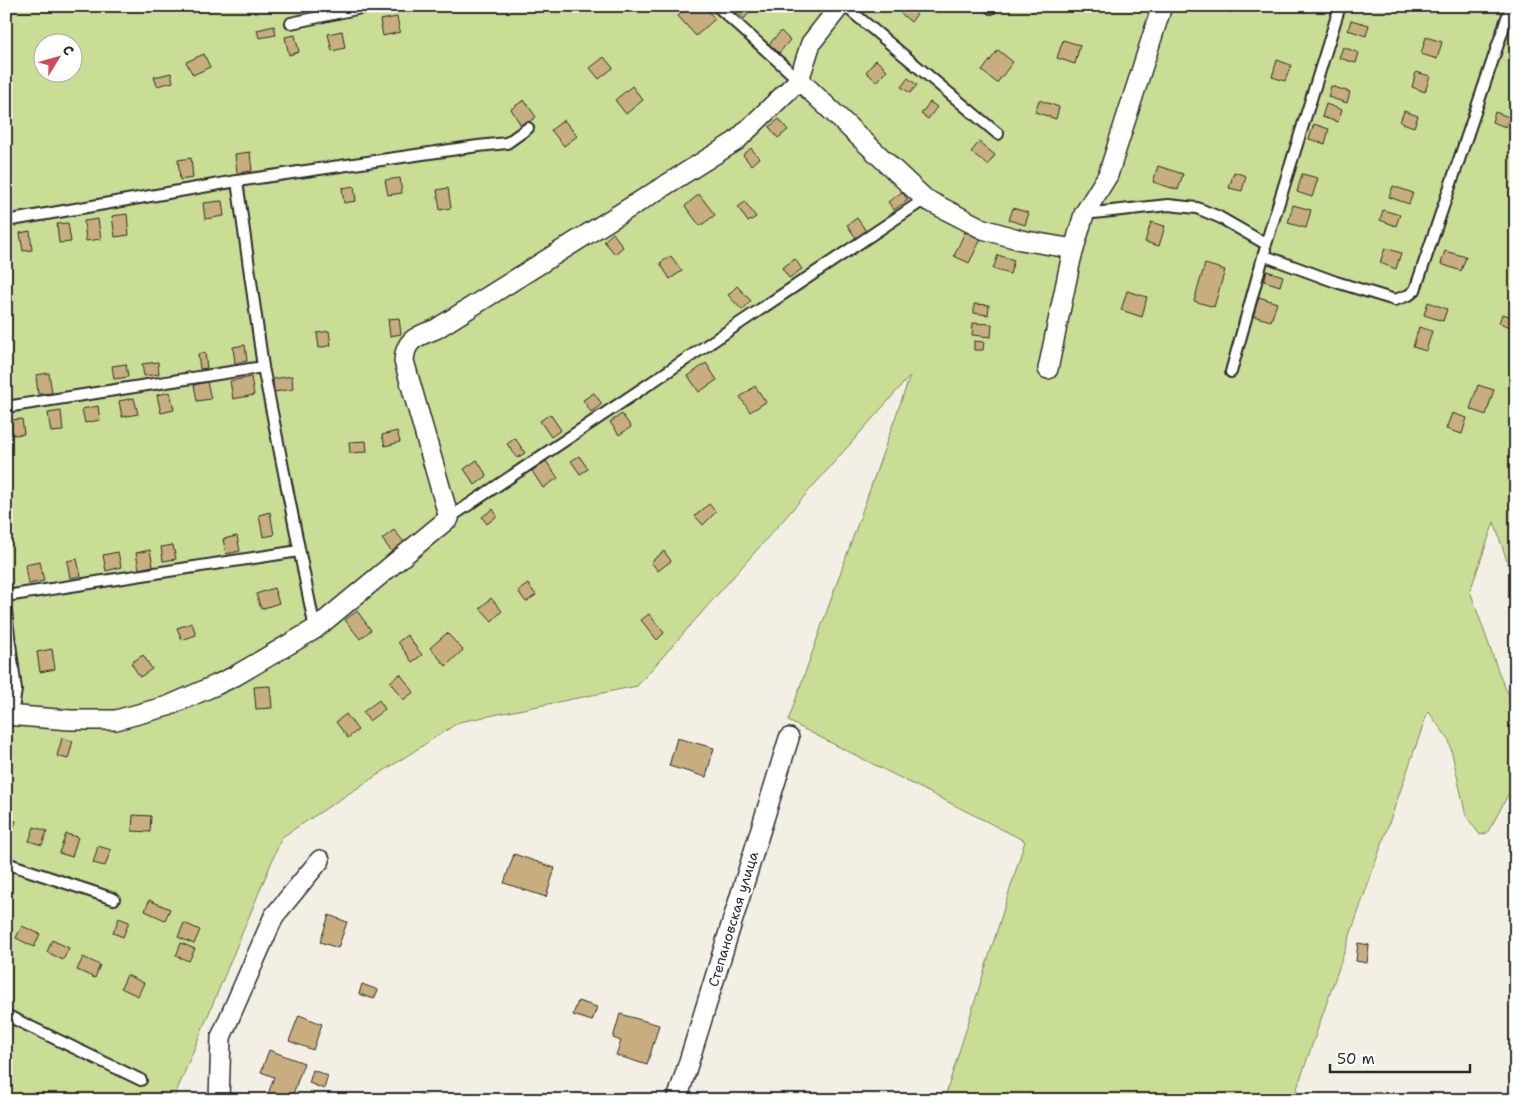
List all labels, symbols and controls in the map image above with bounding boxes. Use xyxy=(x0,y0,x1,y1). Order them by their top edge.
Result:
north arrow xyxy=(32,32,82,82)
text: С xyxy=(59,41,78,59)
street label: Степановская улица xyxy=(704,849,762,989)
scale bar xyxy=(1330,1041,1470,1073)
text: 50 m xyxy=(1337,1049,1375,1069)

